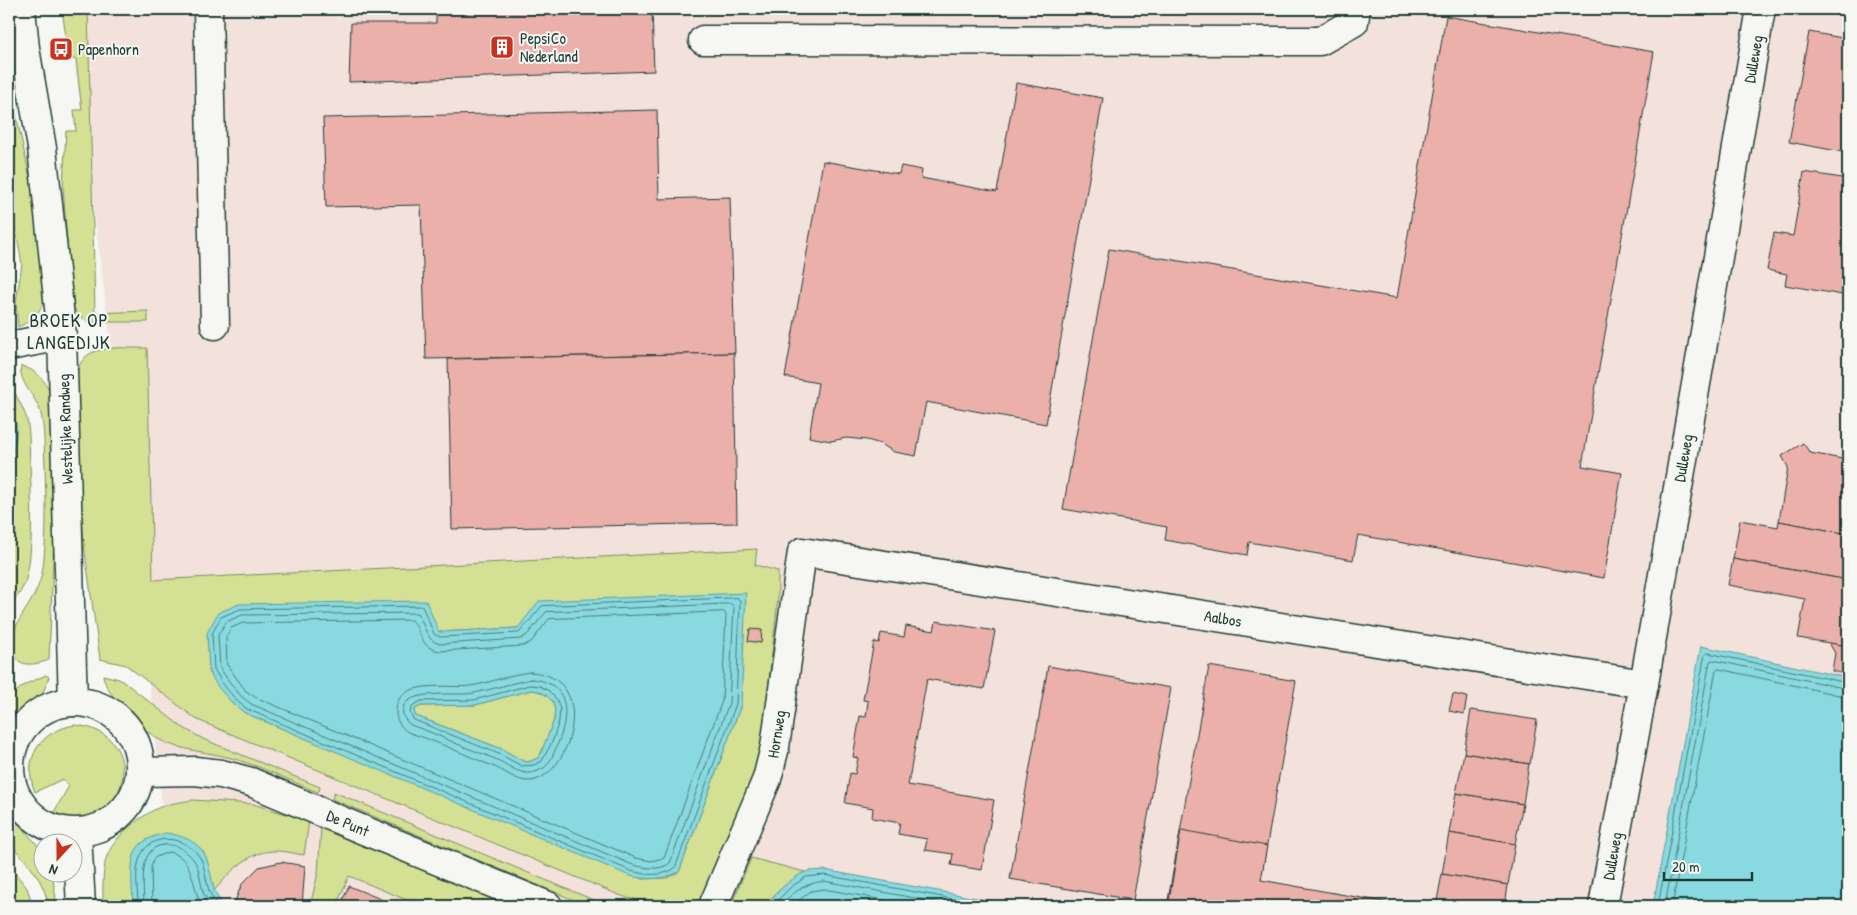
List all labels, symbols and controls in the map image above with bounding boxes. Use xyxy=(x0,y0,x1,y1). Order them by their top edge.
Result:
place label: PepsiCo Nederland xyxy=(520,27,578,67)
street label: Dulleweg xyxy=(1738,33,1768,85)
building icon: PepsiCo Nederland xyxy=(489,34,515,60)
bus stop icon: Papenhorn xyxy=(48,36,74,62)
place label: Papenhorn xyxy=(78,38,139,60)
district label: BROEK OP LANGEDIJK xyxy=(27,307,111,355)
street label: Westelijke Randweg xyxy=(52,373,78,485)
street label: Dulleweg xyxy=(1668,432,1698,484)
street label: Aalbos xyxy=(1203,604,1243,632)
street label: Hornweg xyxy=(761,708,791,760)
street label: De Punt xyxy=(323,804,373,842)
street label: Dulleweg xyxy=(1597,830,1627,882)
north arrow xyxy=(32,832,82,882)
scale bar xyxy=(1664,850,1752,882)
text: 20 m xyxy=(1672,856,1699,877)
text: N xyxy=(46,860,60,881)

